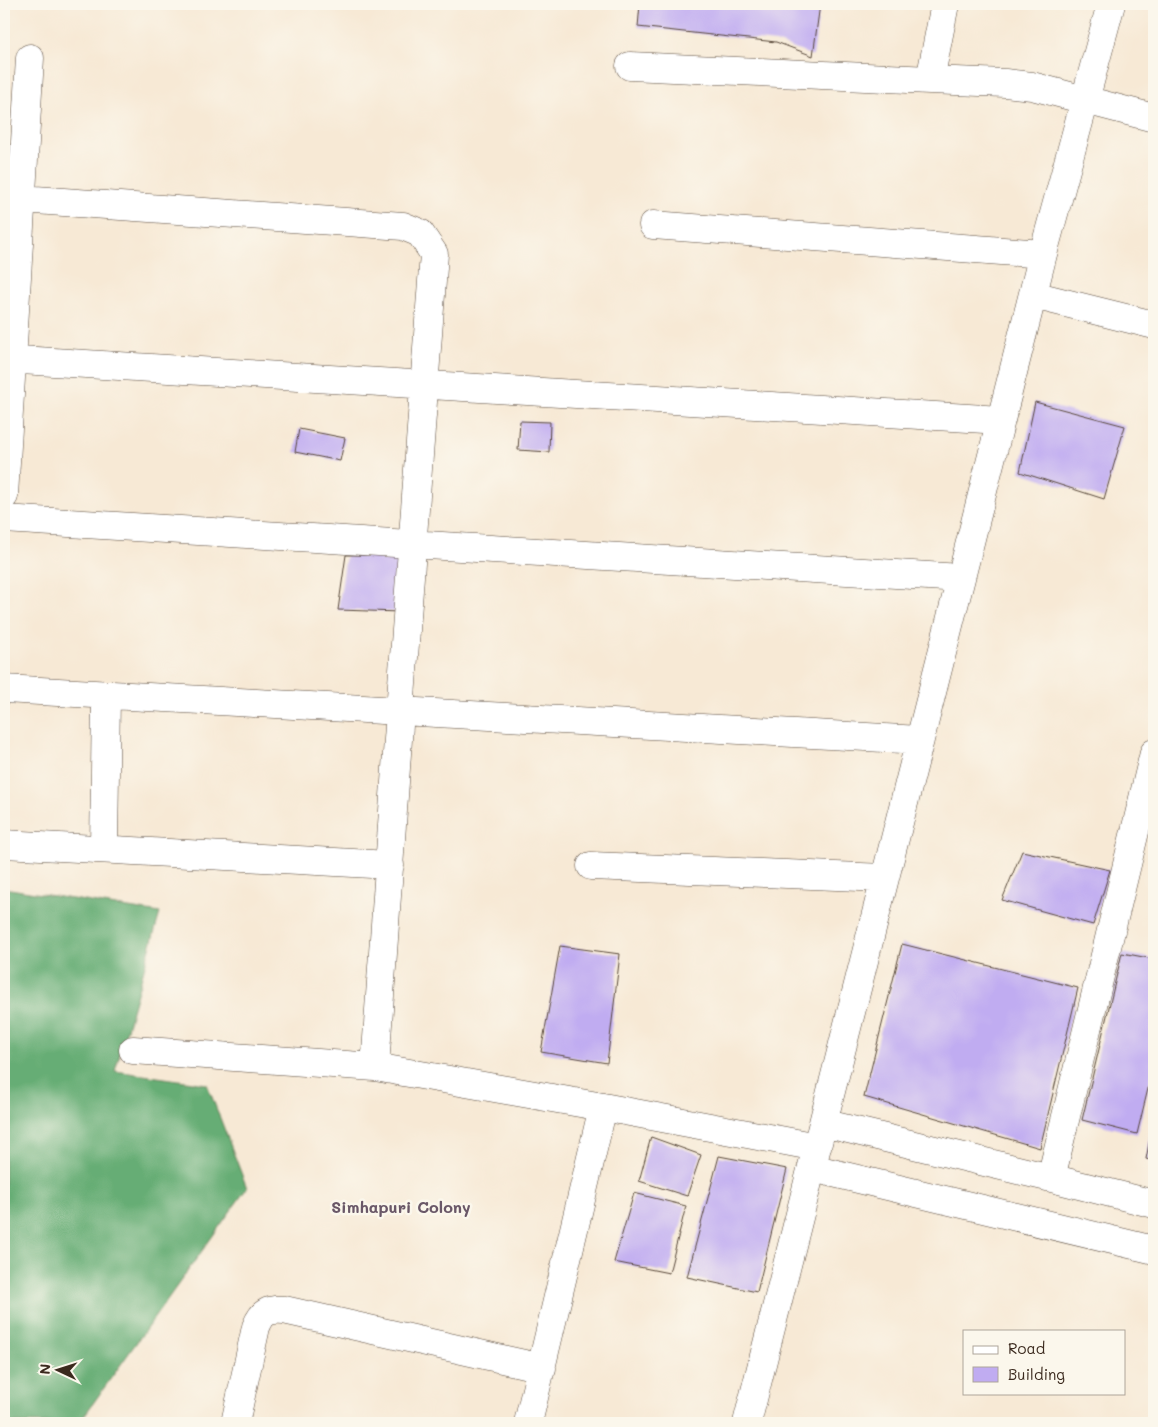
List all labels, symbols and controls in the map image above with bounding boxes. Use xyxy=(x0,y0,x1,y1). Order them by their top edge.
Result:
district label: Simhapuri Colony xyxy=(331,1196,471,1217)
legend xyxy=(963,1330,1126,1394)
text: Road xyxy=(1008,1338,1045,1358)
north arrow xyxy=(32,1344,82,1394)
text: N xyxy=(35,1363,54,1375)
text: Building xyxy=(1008,1364,1065,1384)

